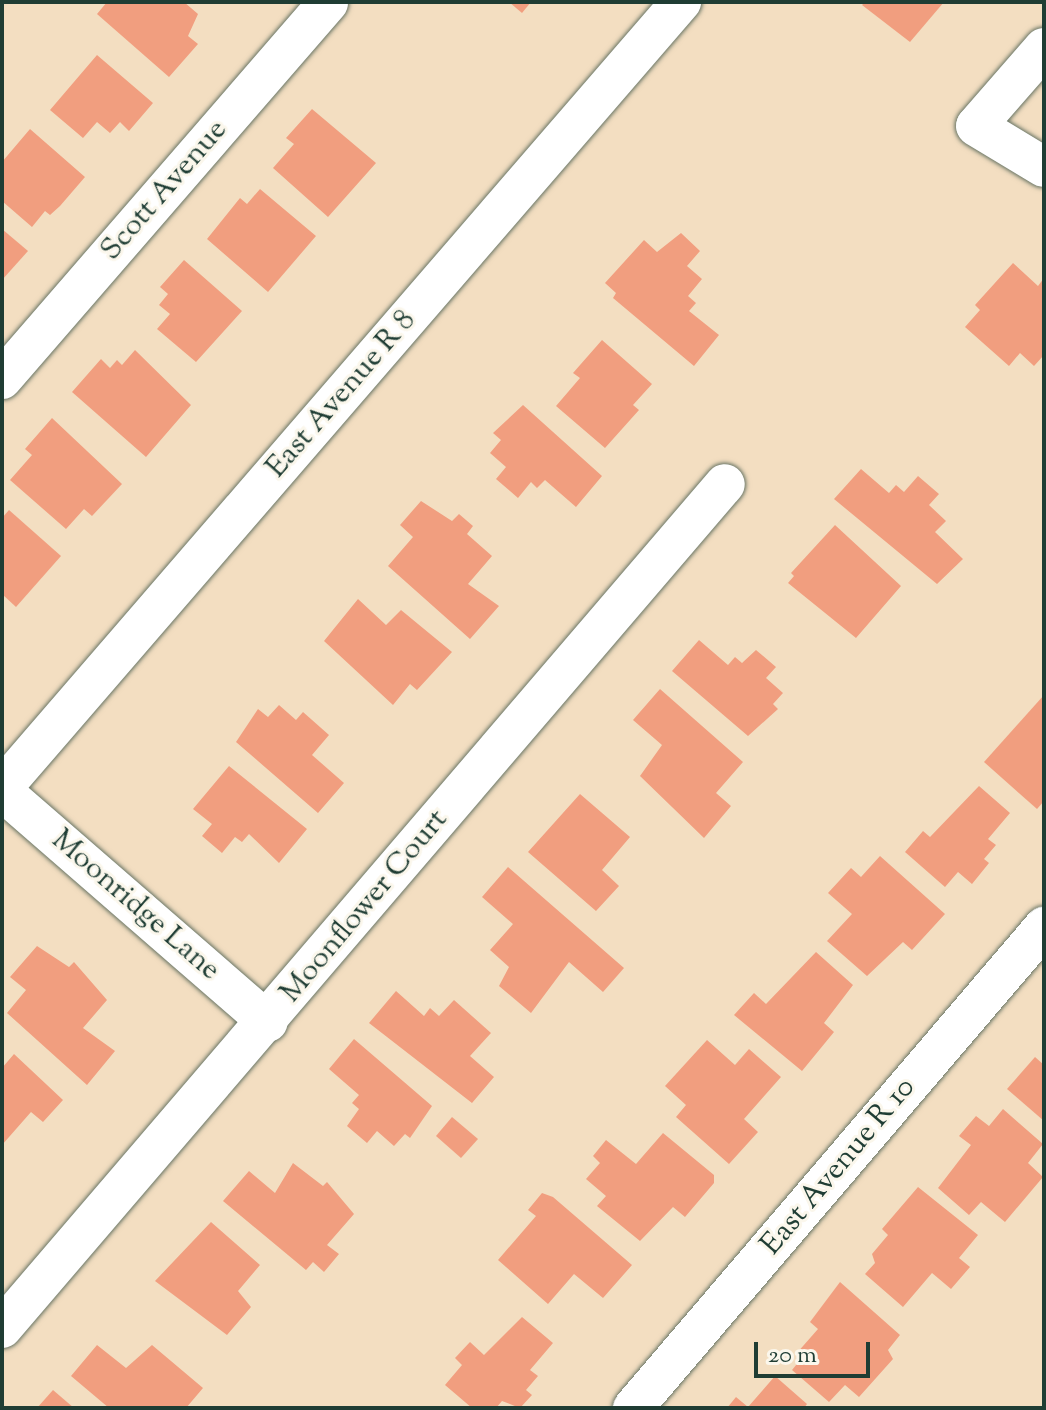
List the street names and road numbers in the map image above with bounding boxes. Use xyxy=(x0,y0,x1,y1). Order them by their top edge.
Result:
street label: Scott Avenue xyxy=(94,113,236,269)
street label: East Avenue R 8 xyxy=(260,304,424,486)
street label: Moonflower Court xyxy=(274,803,456,1011)
street label: Moonridge Lane xyxy=(43,823,227,989)
street label: East Avenue R 10 xyxy=(754,1071,924,1263)

